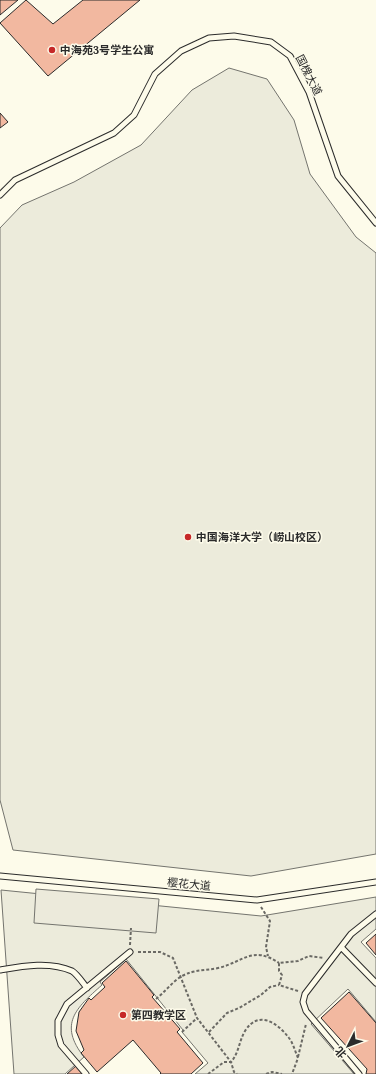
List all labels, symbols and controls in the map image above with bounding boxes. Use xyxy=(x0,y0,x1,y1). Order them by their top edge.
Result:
place label: 中海苑3号学生公寓 xyxy=(60,43,154,57)
marker: 中海苑3号学生公寓 xyxy=(47,45,57,55)
street label: 国槐大道 xyxy=(293,52,325,98)
place label: 中国海洋大学（崂山校区） xyxy=(196,530,328,544)
marker: 中国海洋大学（崂山校区） xyxy=(183,532,193,542)
street label: 樱花大道 xyxy=(166,875,212,893)
place label: 第四教学区 xyxy=(131,1008,186,1022)
marker: 第四教学区 xyxy=(118,1010,128,1020)
north arrow xyxy=(328,1026,368,1066)
text: 北 xyxy=(332,1044,349,1061)

